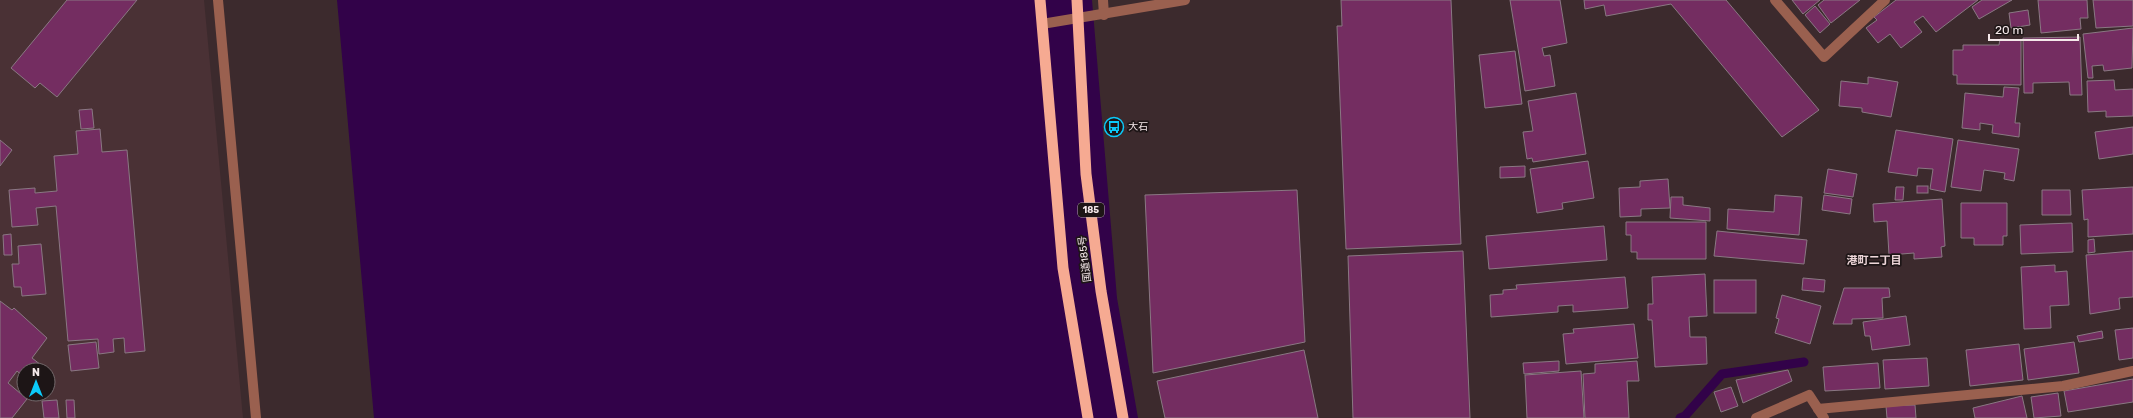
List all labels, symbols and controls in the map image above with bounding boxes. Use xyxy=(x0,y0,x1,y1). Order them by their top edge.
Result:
scale bar xyxy=(1989,16,2078,42)
text: 20 m xyxy=(1995,23,2023,37)
bus stop icon: 大石 xyxy=(1103,116,1125,138)
place label: 大石 xyxy=(1128,121,1148,133)
road number: 185 xyxy=(1078,203,1104,217)
street label: 国道185号 xyxy=(1076,235,1094,283)
district label: 港町二丁目 xyxy=(1847,254,1902,267)
north arrow xyxy=(16,362,56,402)
text: N xyxy=(32,366,40,379)

